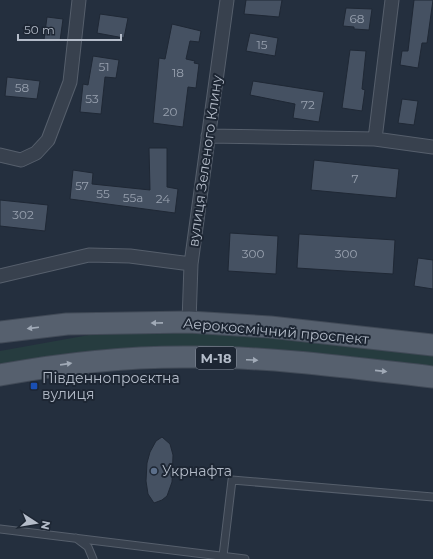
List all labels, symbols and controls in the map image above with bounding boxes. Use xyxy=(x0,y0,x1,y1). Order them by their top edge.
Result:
house number: 68 xyxy=(350,11,365,26)
scale bar xyxy=(18,16,121,42)
text: 50 m xyxy=(24,22,55,37)
house number: 15 xyxy=(256,37,268,52)
house number: 51 xyxy=(98,59,110,74)
house number: 18 xyxy=(172,65,184,80)
street label: вулиця Зеленого Клину xyxy=(184,74,226,248)
house number: 58 xyxy=(15,80,30,95)
house number: 53 xyxy=(85,91,99,106)
house number: 72 xyxy=(301,97,315,112)
house number: 20 xyxy=(163,104,177,119)
house number: 7 xyxy=(351,171,359,186)
house number: 57 xyxy=(75,178,89,193)
house number: 55 xyxy=(96,186,110,201)
house number: 55а xyxy=(123,190,143,205)
house number: 24 xyxy=(156,191,170,206)
house number: 302 xyxy=(12,207,34,222)
house number: 300 xyxy=(242,246,264,261)
house number: 300 xyxy=(335,246,357,261)
street label: Аерокосмічний проспект xyxy=(182,314,370,348)
one-way arrow xyxy=(150,320,163,326)
one-way arrow xyxy=(27,325,40,331)
road number: М-18 xyxy=(196,347,236,369)
one-way arrow xyxy=(246,356,258,363)
one-way arrow xyxy=(60,361,72,367)
one-way arrow xyxy=(375,368,387,375)
place label: Південнопроєктна вулиця xyxy=(42,369,180,403)
marker: Південнопроєктна вулиця xyxy=(29,381,39,391)
place label: Укрнафта xyxy=(162,462,232,480)
marker: Укрнафта xyxy=(149,466,159,476)
north arrow xyxy=(16,503,56,543)
text: N xyxy=(38,519,54,531)

